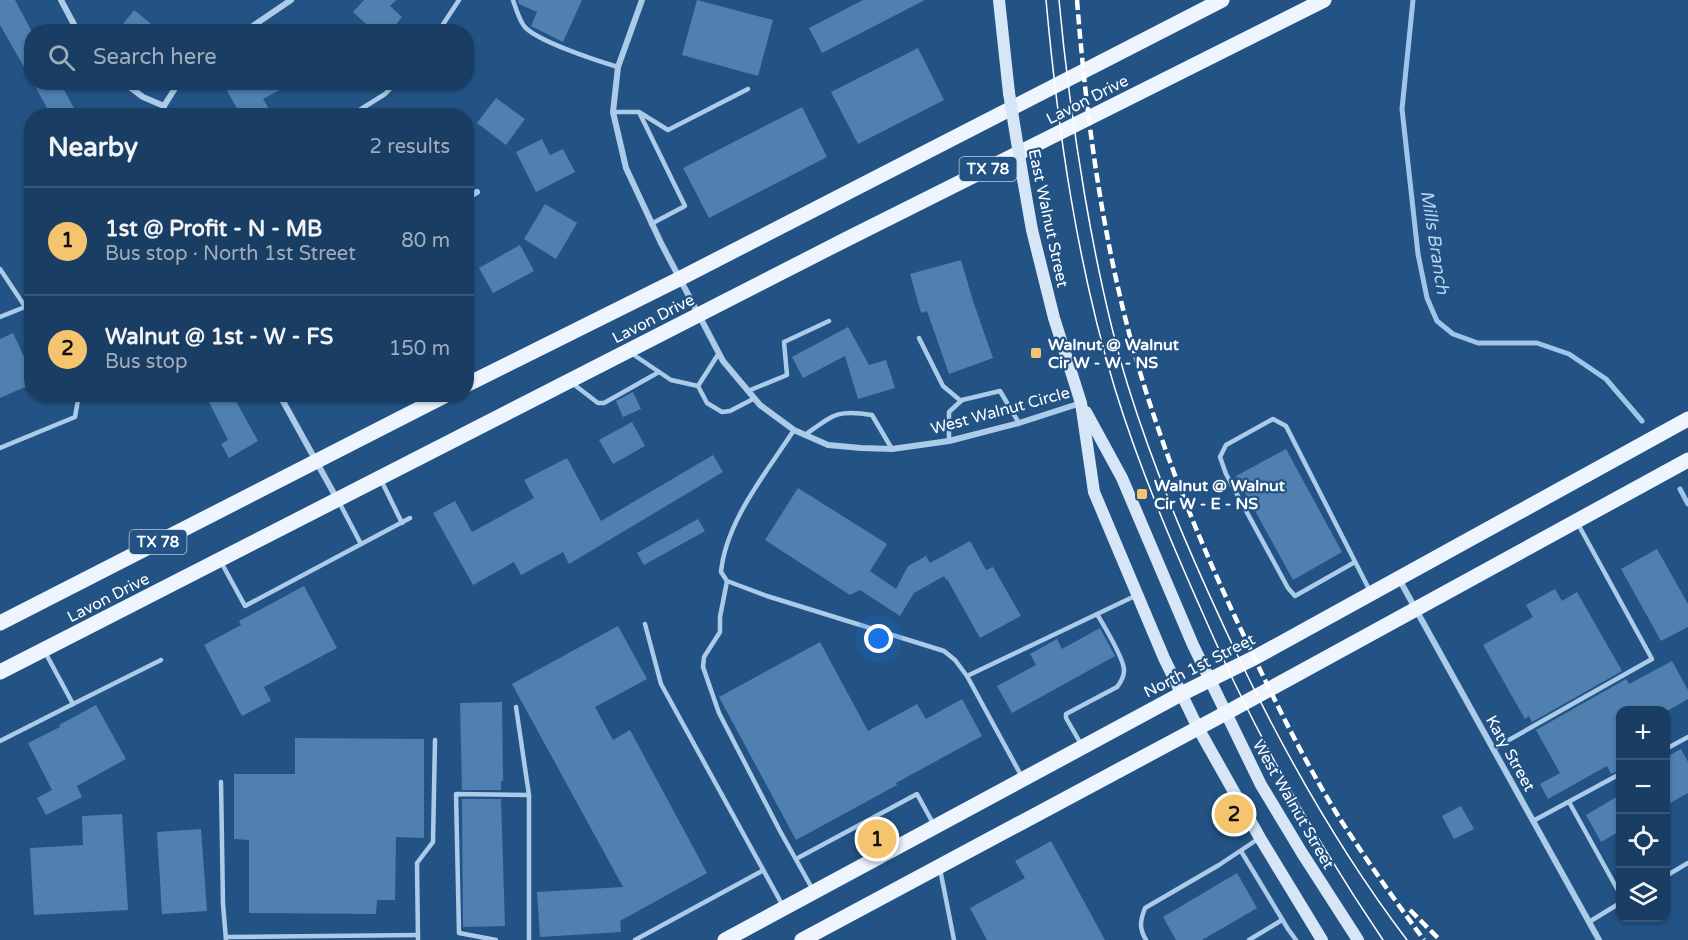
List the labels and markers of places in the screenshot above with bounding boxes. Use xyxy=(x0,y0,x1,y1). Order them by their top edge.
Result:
place label: Walnut @ Walnut Cir W - W - NS xyxy=(1048,335,1180,373)
marker: Walnut @ Walnut Cir W - W - NS xyxy=(1029,346,1043,360)
place label: Walnut @ Walnut Cir W - E - NS xyxy=(1154,476,1286,514)
marker: Walnut @ Walnut Cir W - E - NS xyxy=(1135,487,1149,501)
pin: 2 xyxy=(1214,792,1254,836)
pin: 1 xyxy=(858,816,896,862)

